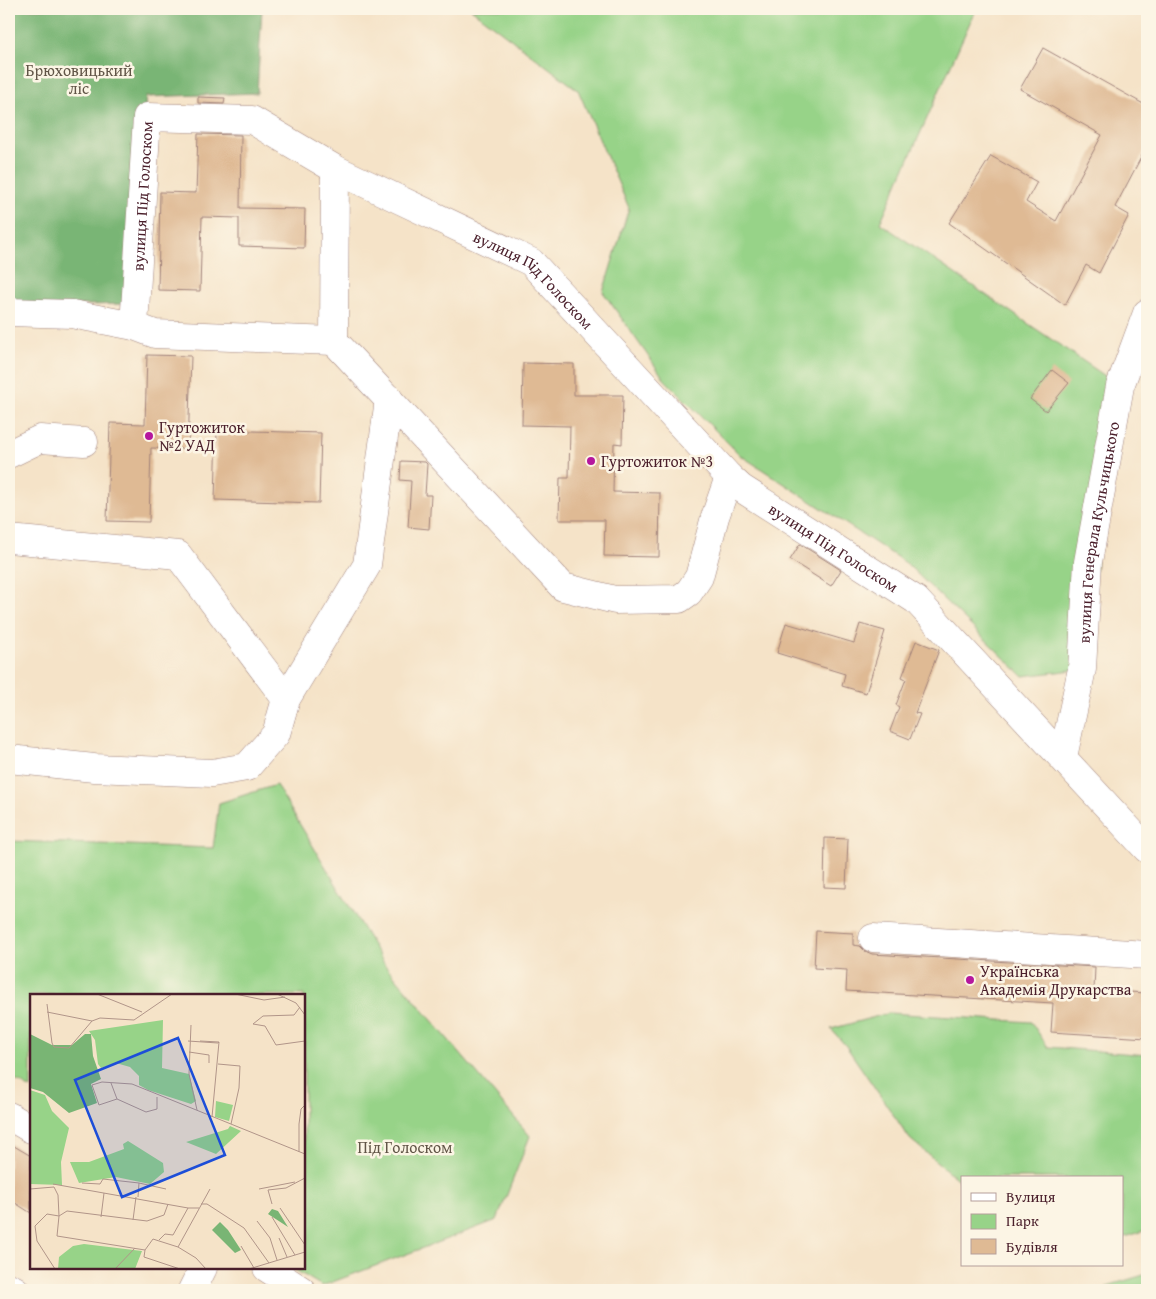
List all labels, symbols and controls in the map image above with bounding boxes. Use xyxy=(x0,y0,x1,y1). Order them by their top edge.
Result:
park label: Брюховицький ліс xyxy=(26,58,133,100)
street label: вулиця Під Голоском xyxy=(125,120,159,272)
street label: вулиця Під Голоском xyxy=(469,224,599,335)
place label: Гуртожиток №2 УАД xyxy=(159,415,246,457)
street label: вулиця Генерала Кульчицького xyxy=(1071,419,1125,644)
marker: Гуртожиток №2 УАД xyxy=(143,430,155,442)
place label: Гуртожиток №3 xyxy=(601,449,713,473)
marker: Гуртожиток №3 xyxy=(585,455,597,467)
street label: вулиця Під Голоском xyxy=(764,497,903,598)
place label: Українська Академія Друкарства xyxy=(980,959,1132,1001)
marker: Українська Академія Друкарства xyxy=(964,974,976,986)
inset map xyxy=(30,994,305,1269)
park label: Під Голоском xyxy=(358,1135,452,1159)
legend xyxy=(961,1176,1124,1266)
text: Вулиця xyxy=(1006,1186,1056,1207)
text: Парк xyxy=(1006,1210,1039,1231)
text: Будівля xyxy=(1006,1236,1058,1257)

